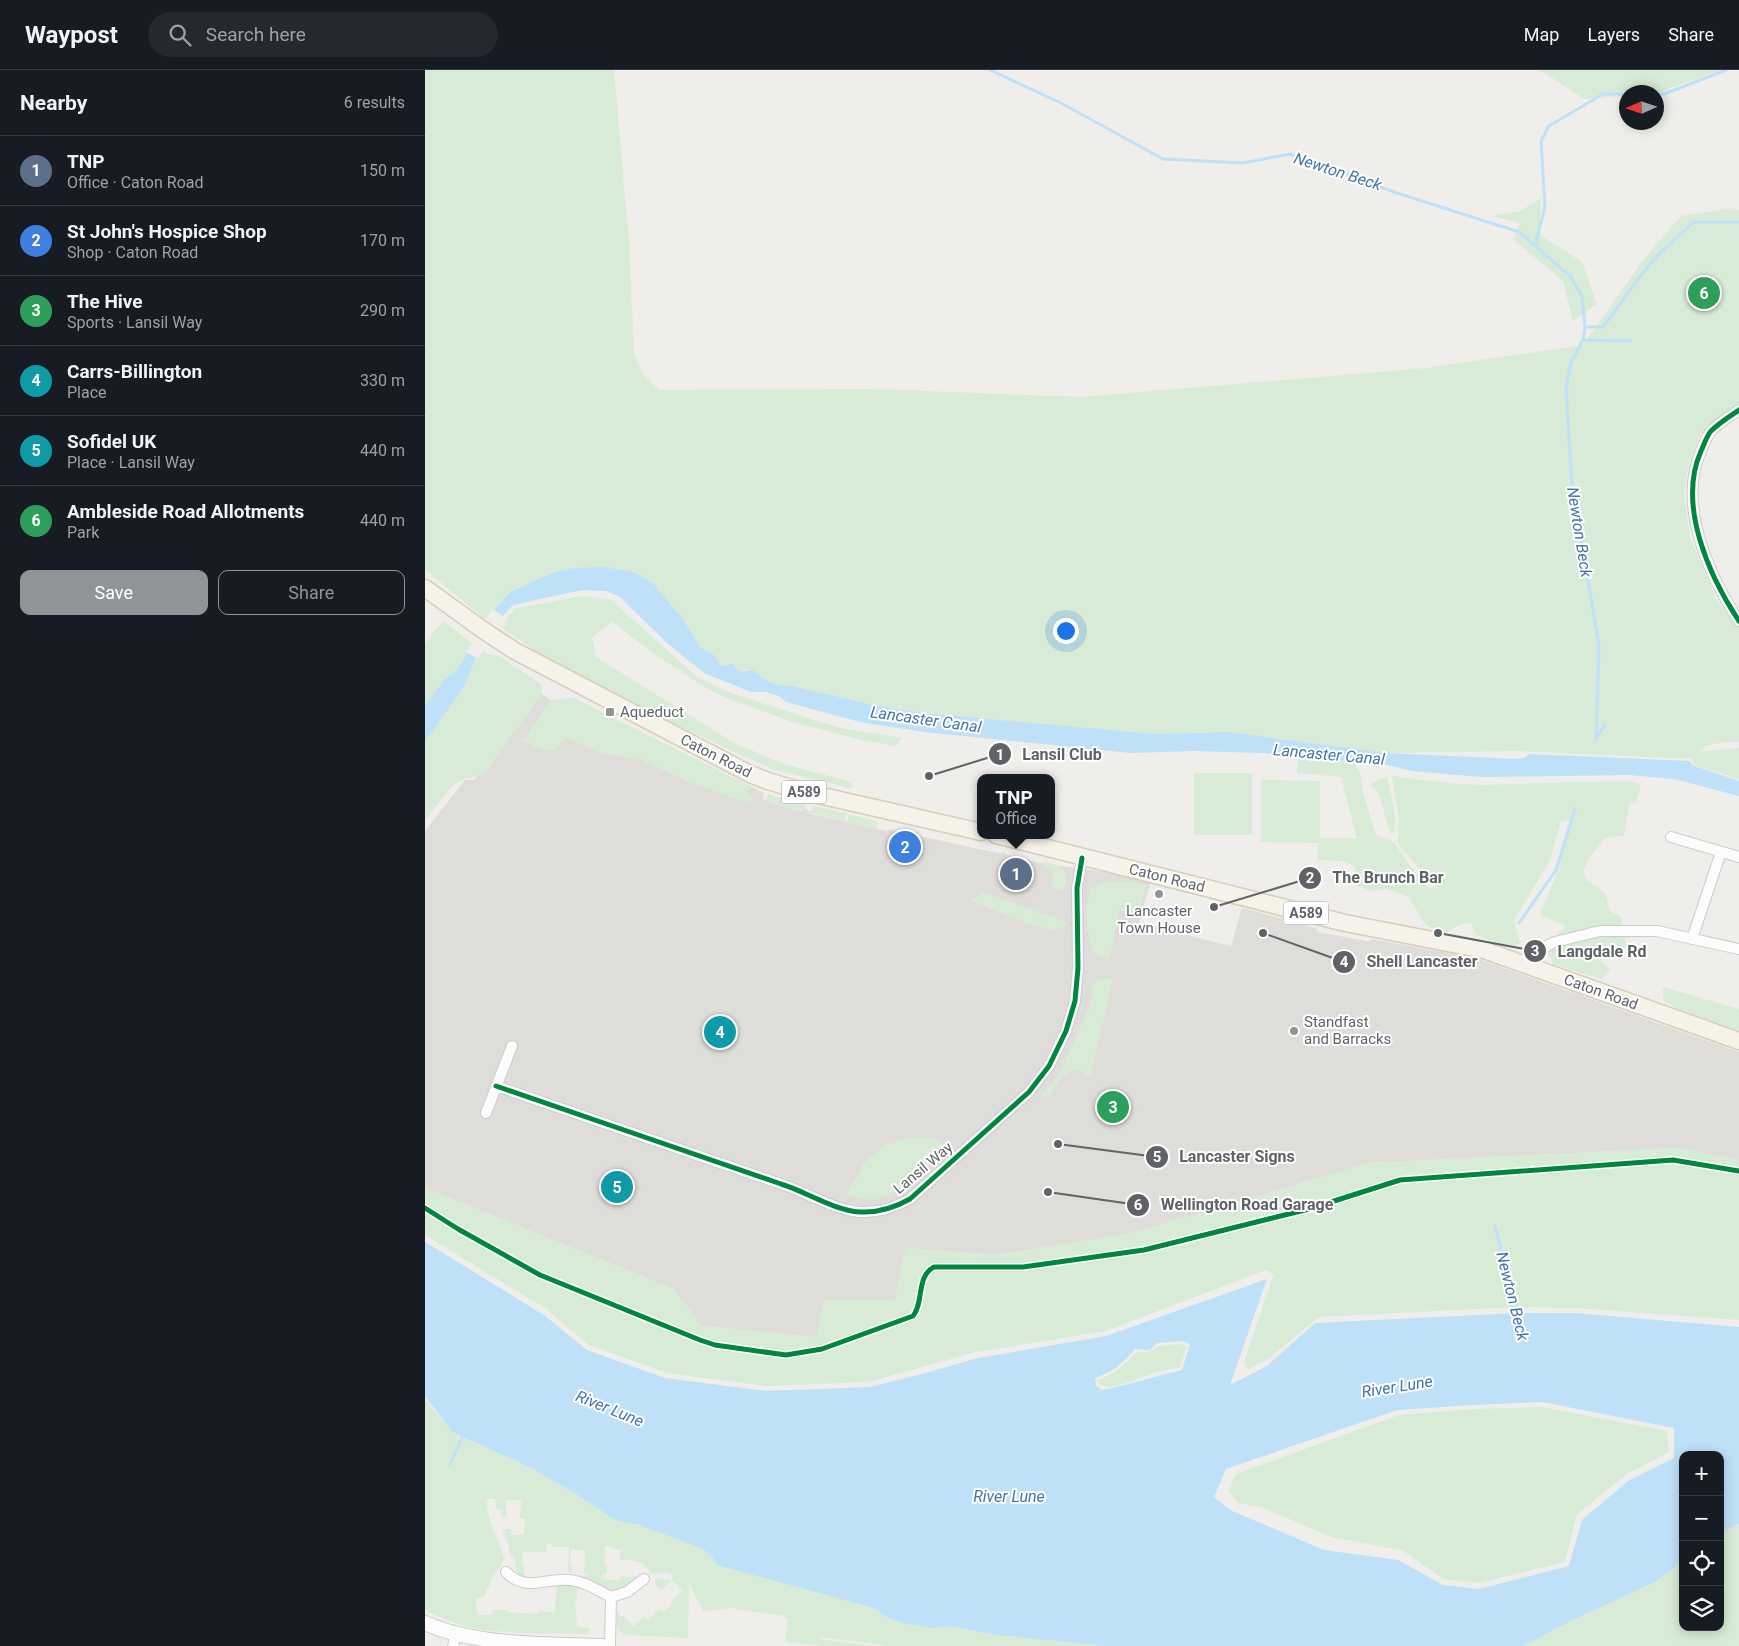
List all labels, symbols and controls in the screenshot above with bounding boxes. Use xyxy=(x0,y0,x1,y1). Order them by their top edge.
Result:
search box xyxy=(148,12,498,57)
text: Waypost xyxy=(25,21,118,49)
icon: search xyxy=(166,21,194,49)
text: Search here xyxy=(206,23,306,46)
text: Map xyxy=(1524,24,1559,45)
text: Layers xyxy=(1587,24,1640,45)
text: Share xyxy=(1668,24,1714,45)
north arrow xyxy=(1619,85,1664,130)
text: Nearby xyxy=(20,91,87,115)
text: 6 results xyxy=(344,93,405,112)
water label: Newton Beck xyxy=(1292,148,1385,195)
text: TNP xyxy=(67,150,104,173)
text: 1 xyxy=(31,161,41,180)
text: 150 m xyxy=(360,161,405,180)
text: Office · Caton Road xyxy=(67,173,203,192)
text: St John's Hospice Shop xyxy=(67,220,267,243)
text: 2 xyxy=(31,231,41,250)
text: 170 m xyxy=(360,231,405,250)
text: Shop · Caton Road xyxy=(67,243,198,262)
pin: 6 xyxy=(1688,274,1720,312)
text: The Hive xyxy=(67,290,143,313)
text: 3 xyxy=(31,301,41,320)
text: 290 m xyxy=(360,301,405,320)
text: Sports · Lansil Way xyxy=(67,313,202,332)
text: Carrs-Billington xyxy=(67,360,202,383)
text: 4 xyxy=(31,371,41,390)
text: 330 m xyxy=(360,371,405,390)
text: Place xyxy=(67,383,107,402)
text: Sofidel UK xyxy=(67,430,156,453)
text: 5 xyxy=(31,441,41,460)
text: 440 m xyxy=(360,441,405,460)
text: Place · Lansil Way xyxy=(67,453,195,472)
water label: Newton Beck xyxy=(1563,486,1596,580)
text: Ambleside Road Allotments xyxy=(67,500,304,523)
text: 6 xyxy=(31,511,41,530)
text: 440 m xyxy=(360,511,405,530)
text: Park xyxy=(67,523,99,542)
button: Save xyxy=(20,570,208,615)
button: Share xyxy=(218,570,405,615)
your location xyxy=(1053,618,1079,644)
water label: Lancaster Canal xyxy=(869,702,983,737)
place label: Aqueduct xyxy=(620,703,684,721)
marker: Aqueduct xyxy=(604,706,616,718)
street label: Caton Road xyxy=(677,730,755,782)
callout: Lansil Club xyxy=(988,739,1112,770)
water label: Lancaster Canal xyxy=(1272,740,1386,769)
text: Lansil Club xyxy=(1022,745,1102,764)
text: 1 xyxy=(996,746,1004,764)
popup xyxy=(977,774,1055,839)
road number: A589 xyxy=(781,780,827,804)
text: TNP xyxy=(995,786,1033,809)
text: Office xyxy=(995,809,1037,828)
pin: 2 xyxy=(889,828,921,866)
pin: 1 xyxy=(1000,855,1032,893)
street label: Caton Road xyxy=(1127,860,1207,896)
callout: The Brunch Bar xyxy=(1298,862,1454,893)
text: The Brunch Bar xyxy=(1332,868,1444,887)
text: 2 xyxy=(1306,869,1315,887)
marker: Lancaster Town House xyxy=(1153,888,1165,900)
road number: A589 xyxy=(1283,901,1329,924)
place label: Lancaster Town House xyxy=(1117,902,1201,937)
callout: Langdale Rd xyxy=(1522,936,1656,967)
text: 3 xyxy=(1531,942,1539,960)
text: Langdale Rd xyxy=(1557,942,1647,961)
callout: Shell Lancaster xyxy=(1331,946,1487,977)
text: Shell Lancaster xyxy=(1366,952,1478,971)
text: 4 xyxy=(1340,953,1349,971)
street label: Caton Road xyxy=(1561,970,1641,1014)
pin: 4 xyxy=(704,1013,736,1051)
place label: Standfast and Barracks xyxy=(1304,1013,1391,1048)
marker: Standfast and Barracks xyxy=(1288,1025,1300,1037)
pin: 3 xyxy=(1097,1088,1129,1126)
street label: Lansil Way xyxy=(890,1138,956,1198)
callout: Lancaster Signs xyxy=(1145,1141,1305,1172)
text: Lancaster Signs xyxy=(1179,1147,1295,1166)
text: 5 xyxy=(1153,1148,1161,1166)
pin: 5 xyxy=(601,1168,633,1206)
callout: Wellington Road Garage xyxy=(1125,1189,1343,1220)
text: Wellington Road Garage xyxy=(1161,1195,1334,1214)
text: 6 xyxy=(1134,1196,1143,1214)
water label: Newton Beck xyxy=(1492,1250,1533,1344)
water label: River Lune xyxy=(1360,1372,1434,1401)
water label: River Lune xyxy=(573,1386,647,1431)
map controls xyxy=(1679,1451,1724,1631)
button: + xyxy=(1679,1451,1724,1496)
water label: River Lune xyxy=(973,1487,1045,1506)
button: − xyxy=(1679,1496,1724,1541)
button: locate xyxy=(1679,1541,1724,1586)
button: layers xyxy=(1679,1586,1724,1631)

